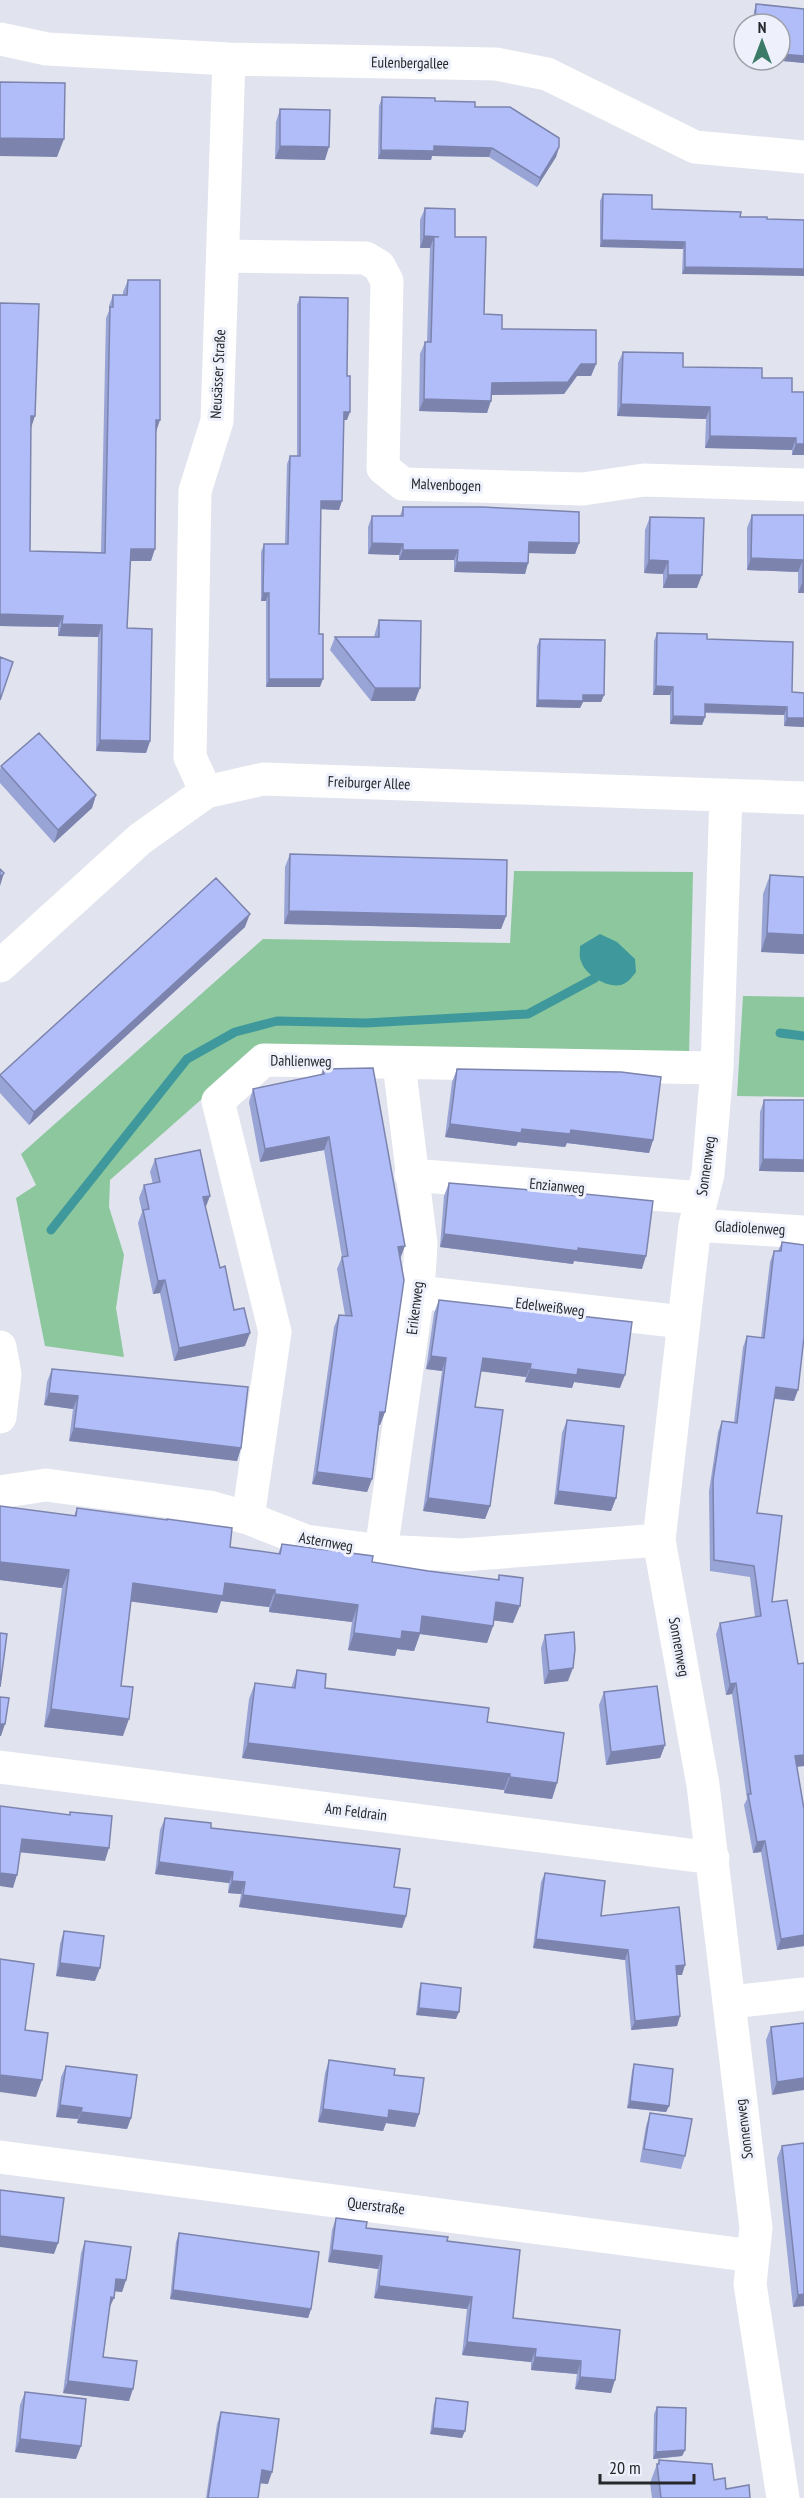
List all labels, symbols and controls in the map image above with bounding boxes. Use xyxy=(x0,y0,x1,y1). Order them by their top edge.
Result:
north arrow xyxy=(732,12,792,72)
text: N xyxy=(758,17,766,37)
street label: Eulenbergallee xyxy=(371,52,449,73)
street label: Neusässer Straße xyxy=(206,329,229,419)
street label: Malvenbogen xyxy=(411,474,481,495)
street label: Freiburger Allee xyxy=(327,772,411,793)
street label: Dahlienweg xyxy=(270,1050,332,1071)
street label: Sonnenweg xyxy=(692,1135,719,1197)
street label: Enzianweg xyxy=(529,1174,586,1197)
street label: Gladiolenweg xyxy=(714,1216,786,1239)
street label: Erikenweg xyxy=(402,1280,427,1336)
street label: Edelweißweg xyxy=(514,1293,586,1320)
street label: Asternweg xyxy=(298,1527,354,1556)
street label: Sonnenweg xyxy=(665,1616,694,1678)
street label: Am Feldrain xyxy=(324,1798,388,1825)
street label: Sonnenweg xyxy=(730,2098,757,2160)
street label: Querstraße xyxy=(346,2193,406,2218)
scale bar xyxy=(600,2447,694,2485)
text: 20 m xyxy=(609,2456,641,2479)

